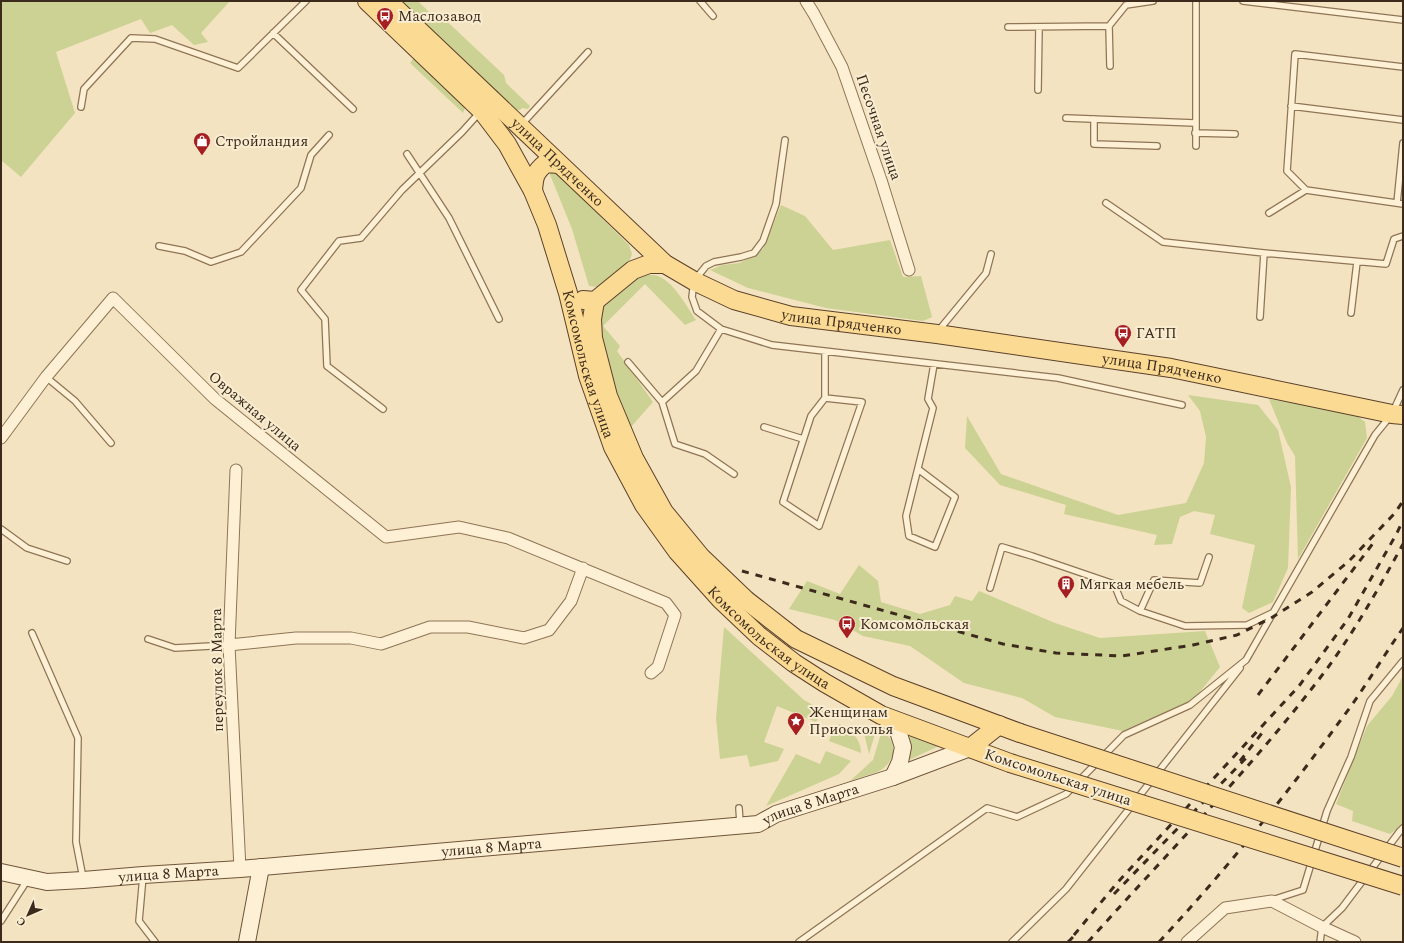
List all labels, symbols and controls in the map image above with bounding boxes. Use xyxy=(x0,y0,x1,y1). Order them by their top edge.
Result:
place label: Маслозавод xyxy=(398,5,481,28)
bus stop icon: Маслозавод xyxy=(375,6,395,31)
street label: Песочная улица xyxy=(850,71,908,184)
street label: улица Прядченко xyxy=(505,112,609,212)
place label: Стройландия xyxy=(215,130,308,153)
shop icon: Стройландия xyxy=(192,131,212,156)
street label: Комсомольская улица xyxy=(556,287,620,442)
street label: улица Прядченко xyxy=(778,303,903,342)
place label: ГАТП xyxy=(1136,322,1177,345)
bus stop icon: ГАТП xyxy=(1113,323,1133,348)
street label: улица Прядченко xyxy=(1100,347,1224,390)
street label: Овражная улица xyxy=(203,365,307,458)
place label: Мягкая мебель xyxy=(1079,573,1185,596)
building icon: Мягкая мебель xyxy=(1056,574,1076,599)
street label: Комсомольская улица xyxy=(701,581,835,696)
street label: переулок 8 Марта xyxy=(205,607,230,732)
place label: Комсомольская xyxy=(860,613,969,636)
bus stop icon: Комсомольская xyxy=(837,614,857,639)
place label: Женщинам Приосколья xyxy=(809,701,893,741)
place icon: Женщинам Приосколья xyxy=(786,711,806,736)
street label: Комсомольская улица xyxy=(981,743,1135,812)
street label: улица 8 Марта xyxy=(757,777,862,832)
street label: улица 8 Марта xyxy=(440,832,543,864)
street label: улица 8 Марта xyxy=(117,859,220,889)
north arrow xyxy=(8,895,48,935)
text: С xyxy=(12,913,30,930)

